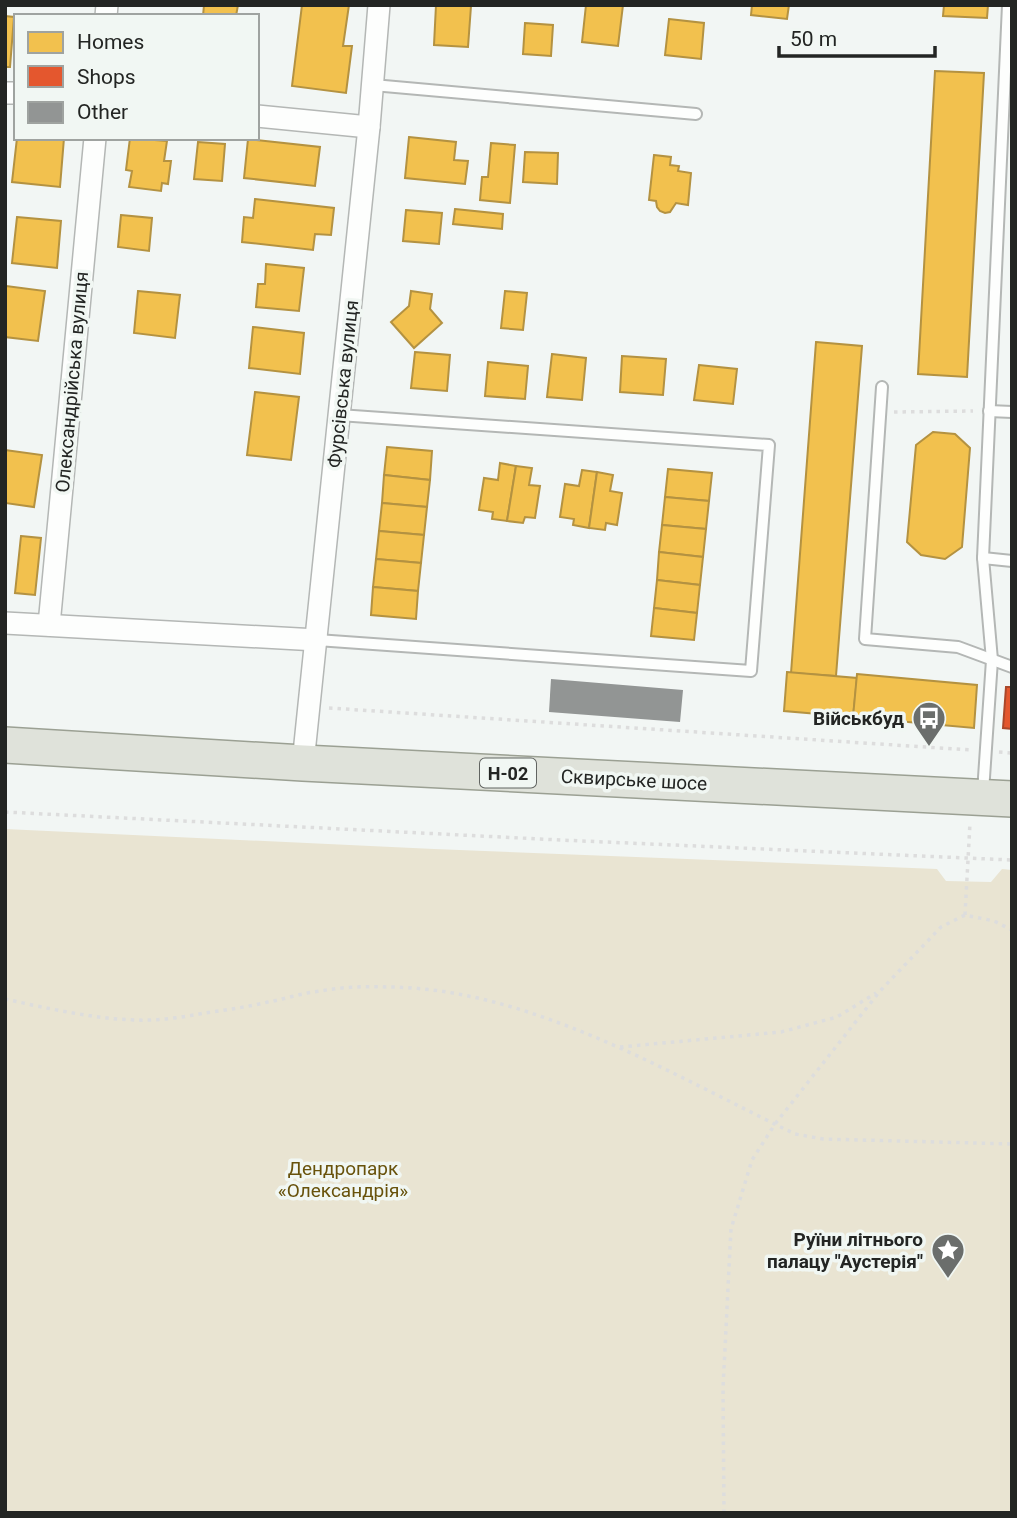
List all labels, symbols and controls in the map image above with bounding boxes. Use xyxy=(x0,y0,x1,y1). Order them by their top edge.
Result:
legend xyxy=(14,14,259,140)
scale bar xyxy=(779,14,935,58)
text: 50 m xyxy=(790,27,837,51)
text: Homes xyxy=(77,30,144,54)
text: Shops xyxy=(77,65,136,89)
text: Other xyxy=(77,100,128,124)
street label: Олександрійська вулиця xyxy=(51,270,93,494)
street label: Фурсівська вулиця xyxy=(323,299,363,469)
bus stop icon: Військбуд xyxy=(910,699,948,748)
place label: Військбуд xyxy=(813,707,904,730)
road number: Н-02 xyxy=(480,758,536,788)
street label: Сквирське шосе xyxy=(560,765,708,795)
park label: Дендропарк «Олександрія» xyxy=(278,1157,408,1202)
place label: Руїни літнього палацу "Аустерія" xyxy=(767,1228,923,1273)
place icon: Руїни літнього палацу "Аустерія" xyxy=(929,1231,967,1280)

